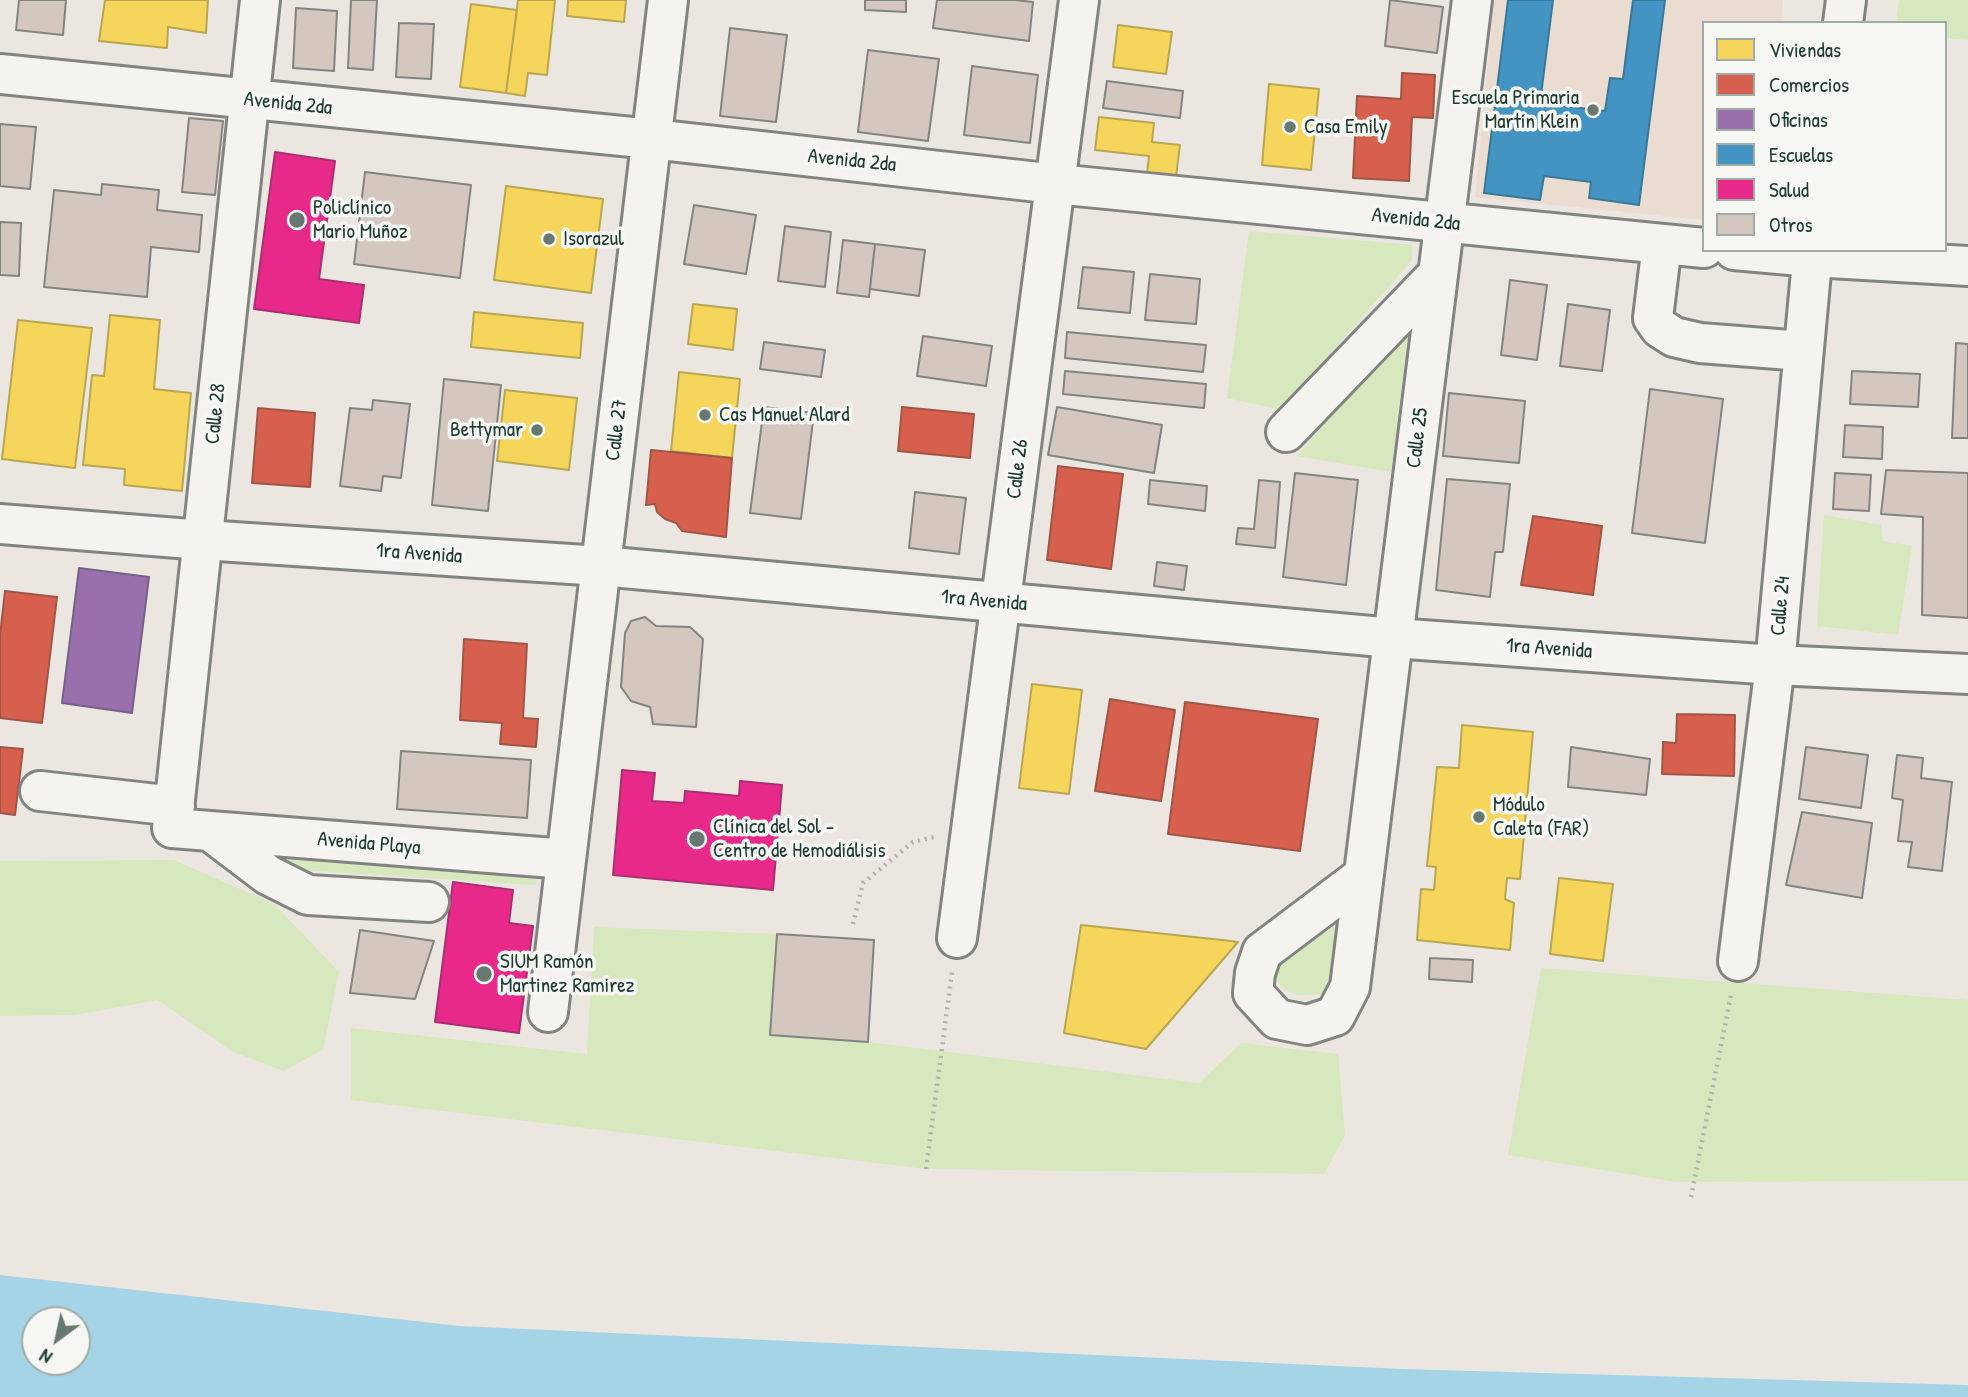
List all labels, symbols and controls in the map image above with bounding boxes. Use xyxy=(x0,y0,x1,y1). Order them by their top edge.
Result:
legend xyxy=(1702,21,1947,252)
text: Viviendas xyxy=(1769,35,1841,64)
text: Comercios xyxy=(1769,70,1849,99)
place label: Escuela Primaria Martin Klein xyxy=(1452,85,1579,135)
street label: Avenida 2da xyxy=(243,87,333,121)
marker: Escuela Primaria Martin Klein xyxy=(1585,102,1601,118)
text: Oficinas xyxy=(1769,105,1828,134)
place label: Casa Emily xyxy=(1304,114,1388,140)
marker: Casa Emily xyxy=(1282,119,1298,135)
text: Escuelas xyxy=(1769,140,1833,169)
street label: Avenida 2da xyxy=(807,144,897,178)
text: Salud xyxy=(1769,175,1809,204)
place label: Policlínico Mario Muñoz xyxy=(313,195,408,245)
street label: Avenida 2da xyxy=(1371,203,1461,237)
marker: Policlínico Mario Muñoz xyxy=(287,210,307,230)
text: Otros xyxy=(1769,210,1813,239)
place label: Isorazul xyxy=(563,226,624,252)
marker: Isorazul xyxy=(541,231,557,247)
street label: Calle 28 xyxy=(200,382,232,446)
street label: Calle 27 xyxy=(601,398,633,462)
place label: Cas Manuel Alard xyxy=(719,402,849,428)
street label: Calle 25 xyxy=(1402,406,1434,470)
marker: Cas Manuel Alard xyxy=(697,407,713,423)
place label: Bettymar xyxy=(450,417,523,443)
marker: Bettymar xyxy=(529,422,545,438)
street label: Calle 26 xyxy=(1002,438,1034,500)
street label: 1ra Avenida xyxy=(375,538,463,570)
street label: Calle 24 xyxy=(1766,575,1796,637)
street label: 1ra Avenida xyxy=(940,585,1028,617)
street label: 1ra Avenida xyxy=(1505,633,1593,665)
place label: Módulo Caleta (FAR) xyxy=(1493,792,1589,842)
marker: Módulo Caleta (FAR) xyxy=(1471,809,1487,825)
place label: Clínica del Sol - Centro de Hemodiálisis xyxy=(713,814,886,864)
street label: Avenida Playa xyxy=(316,827,422,861)
marker: Clínica del Sol - Centro de Hemodiálisis xyxy=(687,829,707,849)
place label: SIUM Ramón Martinez Ramirez xyxy=(500,949,635,999)
marker: SIUM Ramón Martinez Ramirez xyxy=(474,964,494,984)
north arrow xyxy=(21,1306,91,1376)
text: N xyxy=(34,1343,57,1371)

